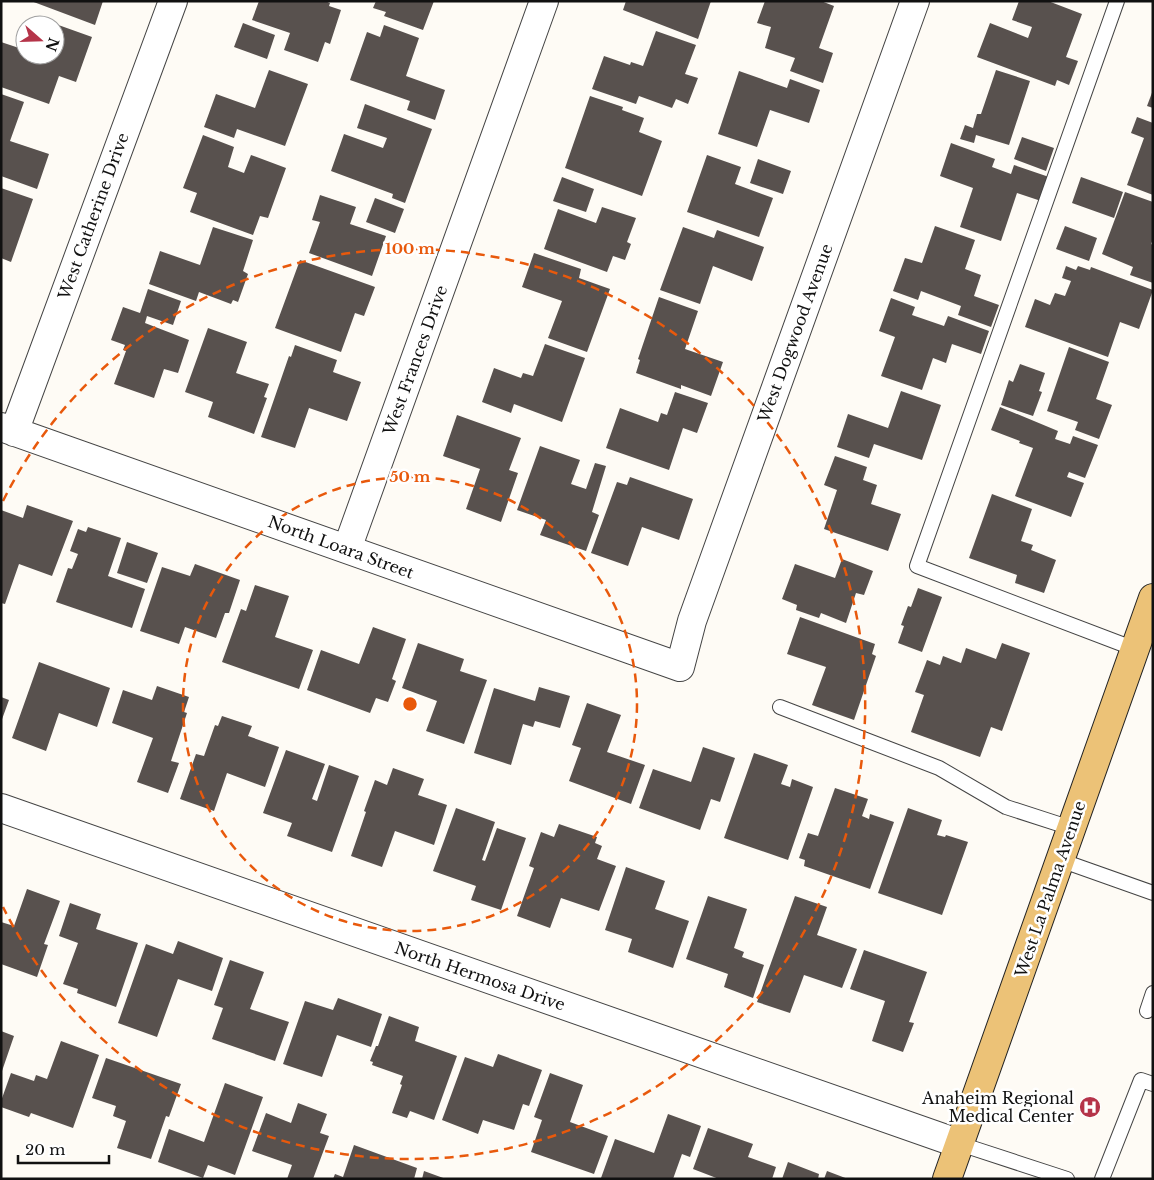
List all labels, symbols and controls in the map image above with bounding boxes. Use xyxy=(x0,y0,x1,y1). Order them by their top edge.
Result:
north arrow xyxy=(15,15,65,65)
text: N xyxy=(42,35,63,54)
street label: West Catherine Drive xyxy=(53,130,133,303)
text: 100 m xyxy=(385,239,435,258)
street label: West Dogwood Avenue xyxy=(753,241,837,426)
street label: West Frances Drive xyxy=(378,282,451,439)
text: 50 m xyxy=(390,467,431,486)
street label: North Loara Street xyxy=(265,511,417,583)
centre of rings xyxy=(401,695,419,713)
street label: West La Palma Avenue xyxy=(1010,798,1090,981)
street label: North Hermosa Drive xyxy=(392,937,568,1015)
place label: Anaheim Regional Medical Center xyxy=(921,1088,1074,1126)
hospital icon: Anaheim Regional Medical Center xyxy=(1078,1095,1102,1119)
scale bar xyxy=(18,1132,109,1164)
text: 20 m xyxy=(25,1140,65,1159)

